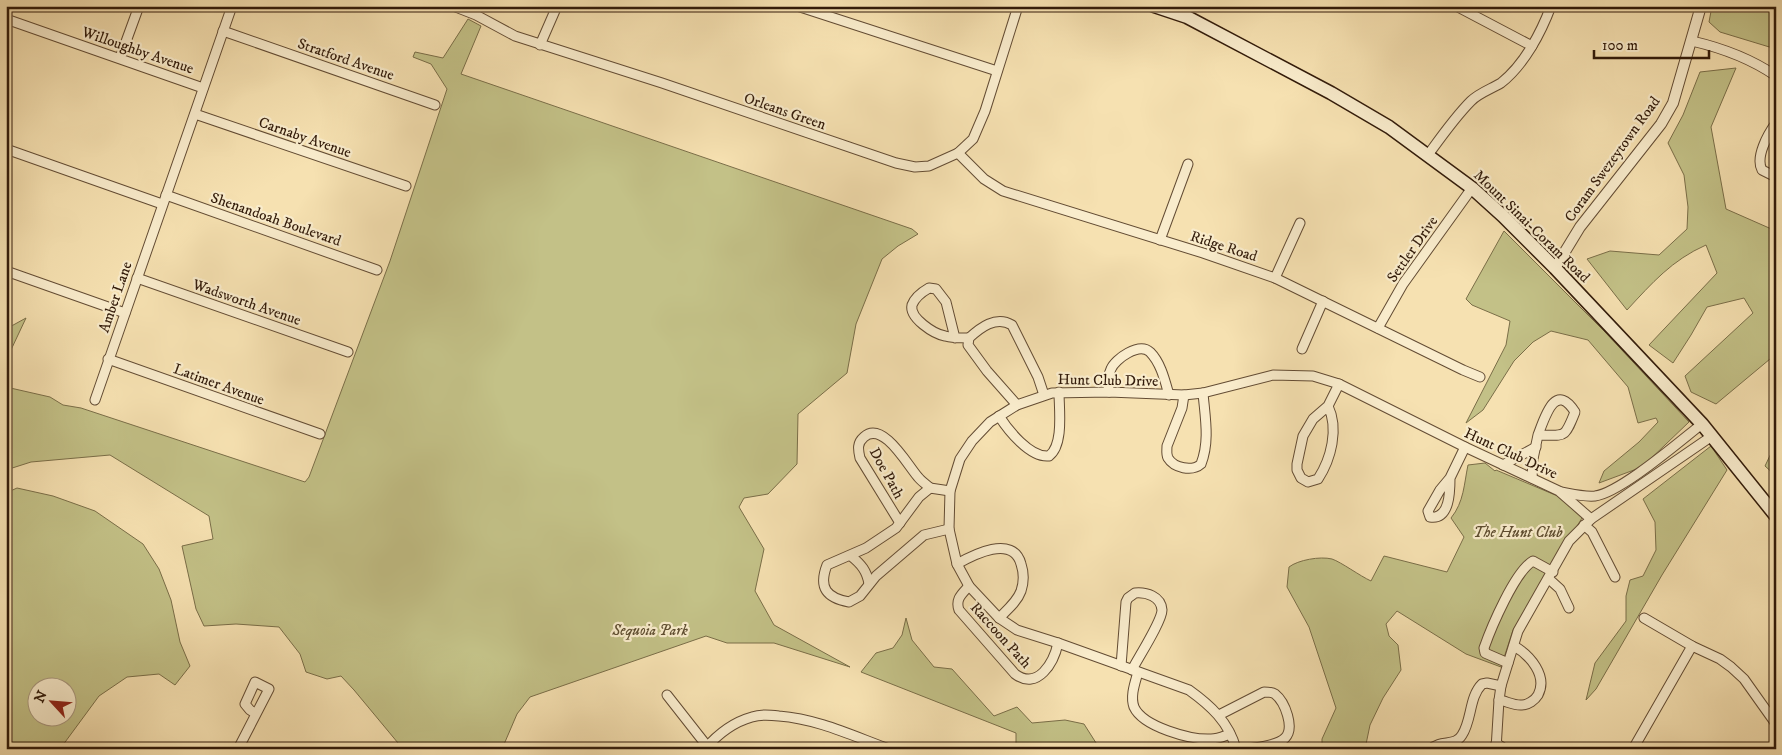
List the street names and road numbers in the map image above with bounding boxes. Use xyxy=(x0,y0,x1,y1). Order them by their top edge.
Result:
street label: Willoughby Avenue xyxy=(79,22,196,78)
street label: Stratford Avenue xyxy=(295,34,397,85)
street label: Orleans Green xyxy=(741,89,829,134)
street label: Coram Swezeytown Road xyxy=(1560,92,1665,226)
street label: Carnaby Avenue xyxy=(256,113,354,162)
street label: Mount Sinai-Coram Road xyxy=(1470,166,1594,287)
street label: Shenandoah Boulevard xyxy=(208,188,344,251)
street label: Settler Drive xyxy=(1383,212,1442,286)
street label: Ridge Road xyxy=(1188,227,1260,266)
street label: Amber Lane xyxy=(94,259,136,335)
street label: Wadsworth Avenue xyxy=(189,275,303,330)
street label: Latimer Avenue xyxy=(171,359,267,410)
street label: Hunt Club Drive xyxy=(1057,370,1158,391)
street label: Hunt Club Drive xyxy=(1461,424,1560,483)
street label: Doe Path xyxy=(865,444,908,502)
street label: Raccoon Path xyxy=(966,598,1035,673)

